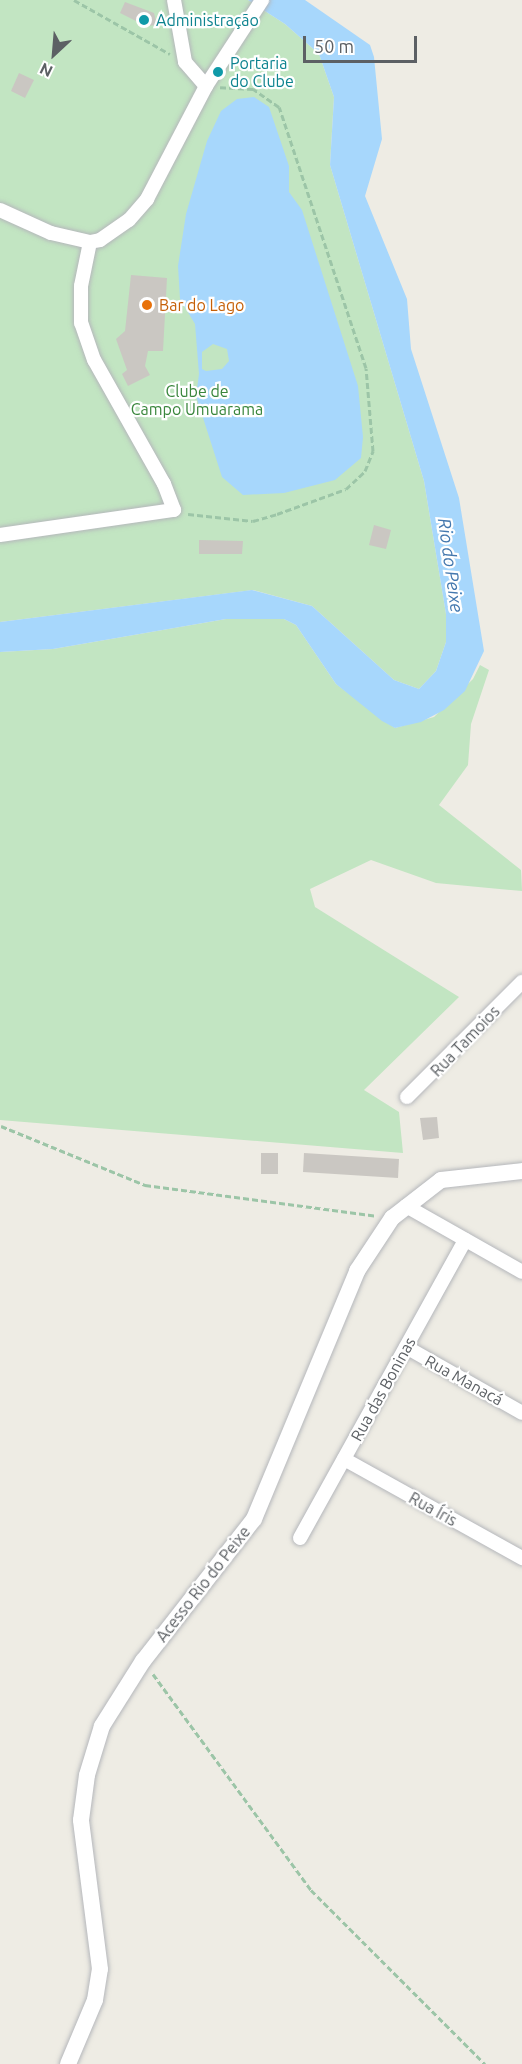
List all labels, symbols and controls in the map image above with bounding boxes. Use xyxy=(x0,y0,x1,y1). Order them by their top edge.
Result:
place label: Administração xyxy=(156,10,259,30)
marker: Administração xyxy=(137,13,151,27)
north arrow xyxy=(24,24,84,84)
scale bar xyxy=(306,24,420,62)
text: 50 m xyxy=(314,36,354,56)
place label: Portaria do Clube xyxy=(230,53,294,91)
text: N xyxy=(37,59,55,81)
marker: Portaria do Clube xyxy=(211,65,225,79)
place label: Bar do Lago xyxy=(159,295,244,315)
marker: Bar do Lago xyxy=(140,298,154,312)
park label: Clube de Campo Umuarama xyxy=(131,381,263,419)
water label: Rio do Peixe xyxy=(434,516,468,614)
street label: Rua Tamoios xyxy=(427,1002,503,1080)
street label: Rua das Boninas xyxy=(346,1334,420,1444)
street label: Rua Manacá xyxy=(422,1351,506,1409)
street label: Rua Íris xyxy=(406,1488,460,1530)
street label: Acesso Rio do Peixe xyxy=(152,1522,254,1646)

